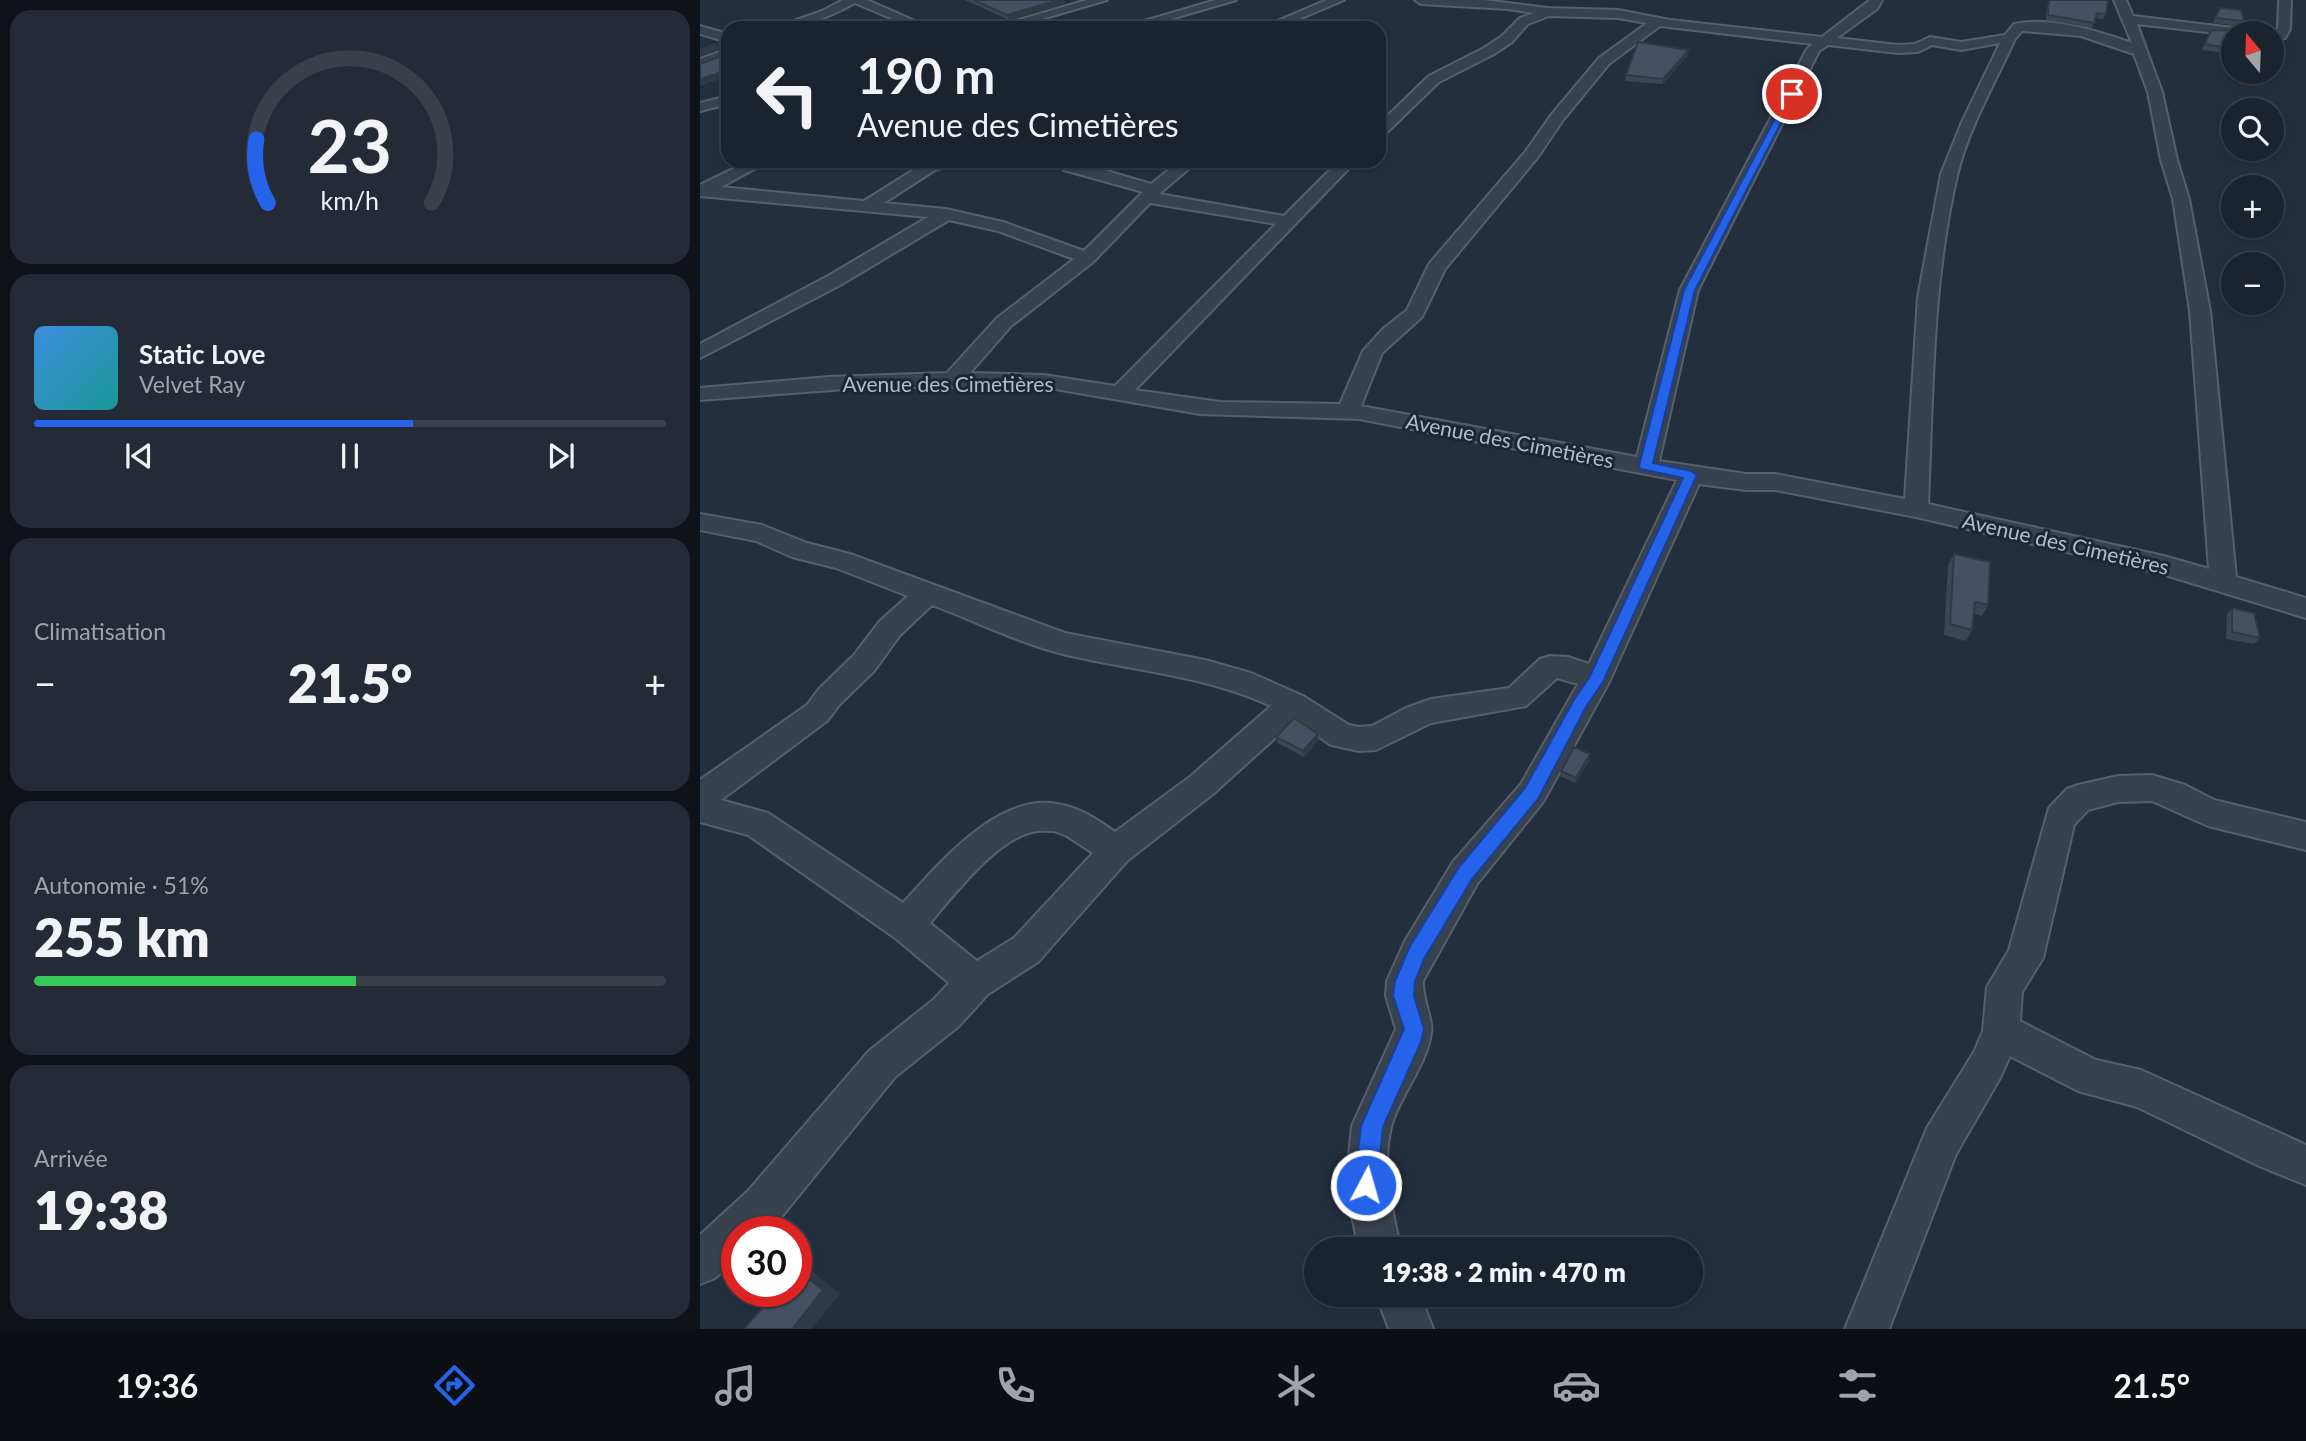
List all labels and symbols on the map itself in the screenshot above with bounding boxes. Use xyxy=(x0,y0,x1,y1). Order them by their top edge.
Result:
north arrow xyxy=(2221,21,2284,84)
pin xyxy=(1762,64,1822,124)
street label: Avenue des Cimetières xyxy=(843,371,1054,396)
street label: Avenue des Cimetières xyxy=(1404,408,1616,472)
street label: Avenue des Cimetières xyxy=(1960,507,2172,579)
position arrow xyxy=(1329,1148,1403,1222)
speed limit sign: 30 xyxy=(721,1216,812,1307)

